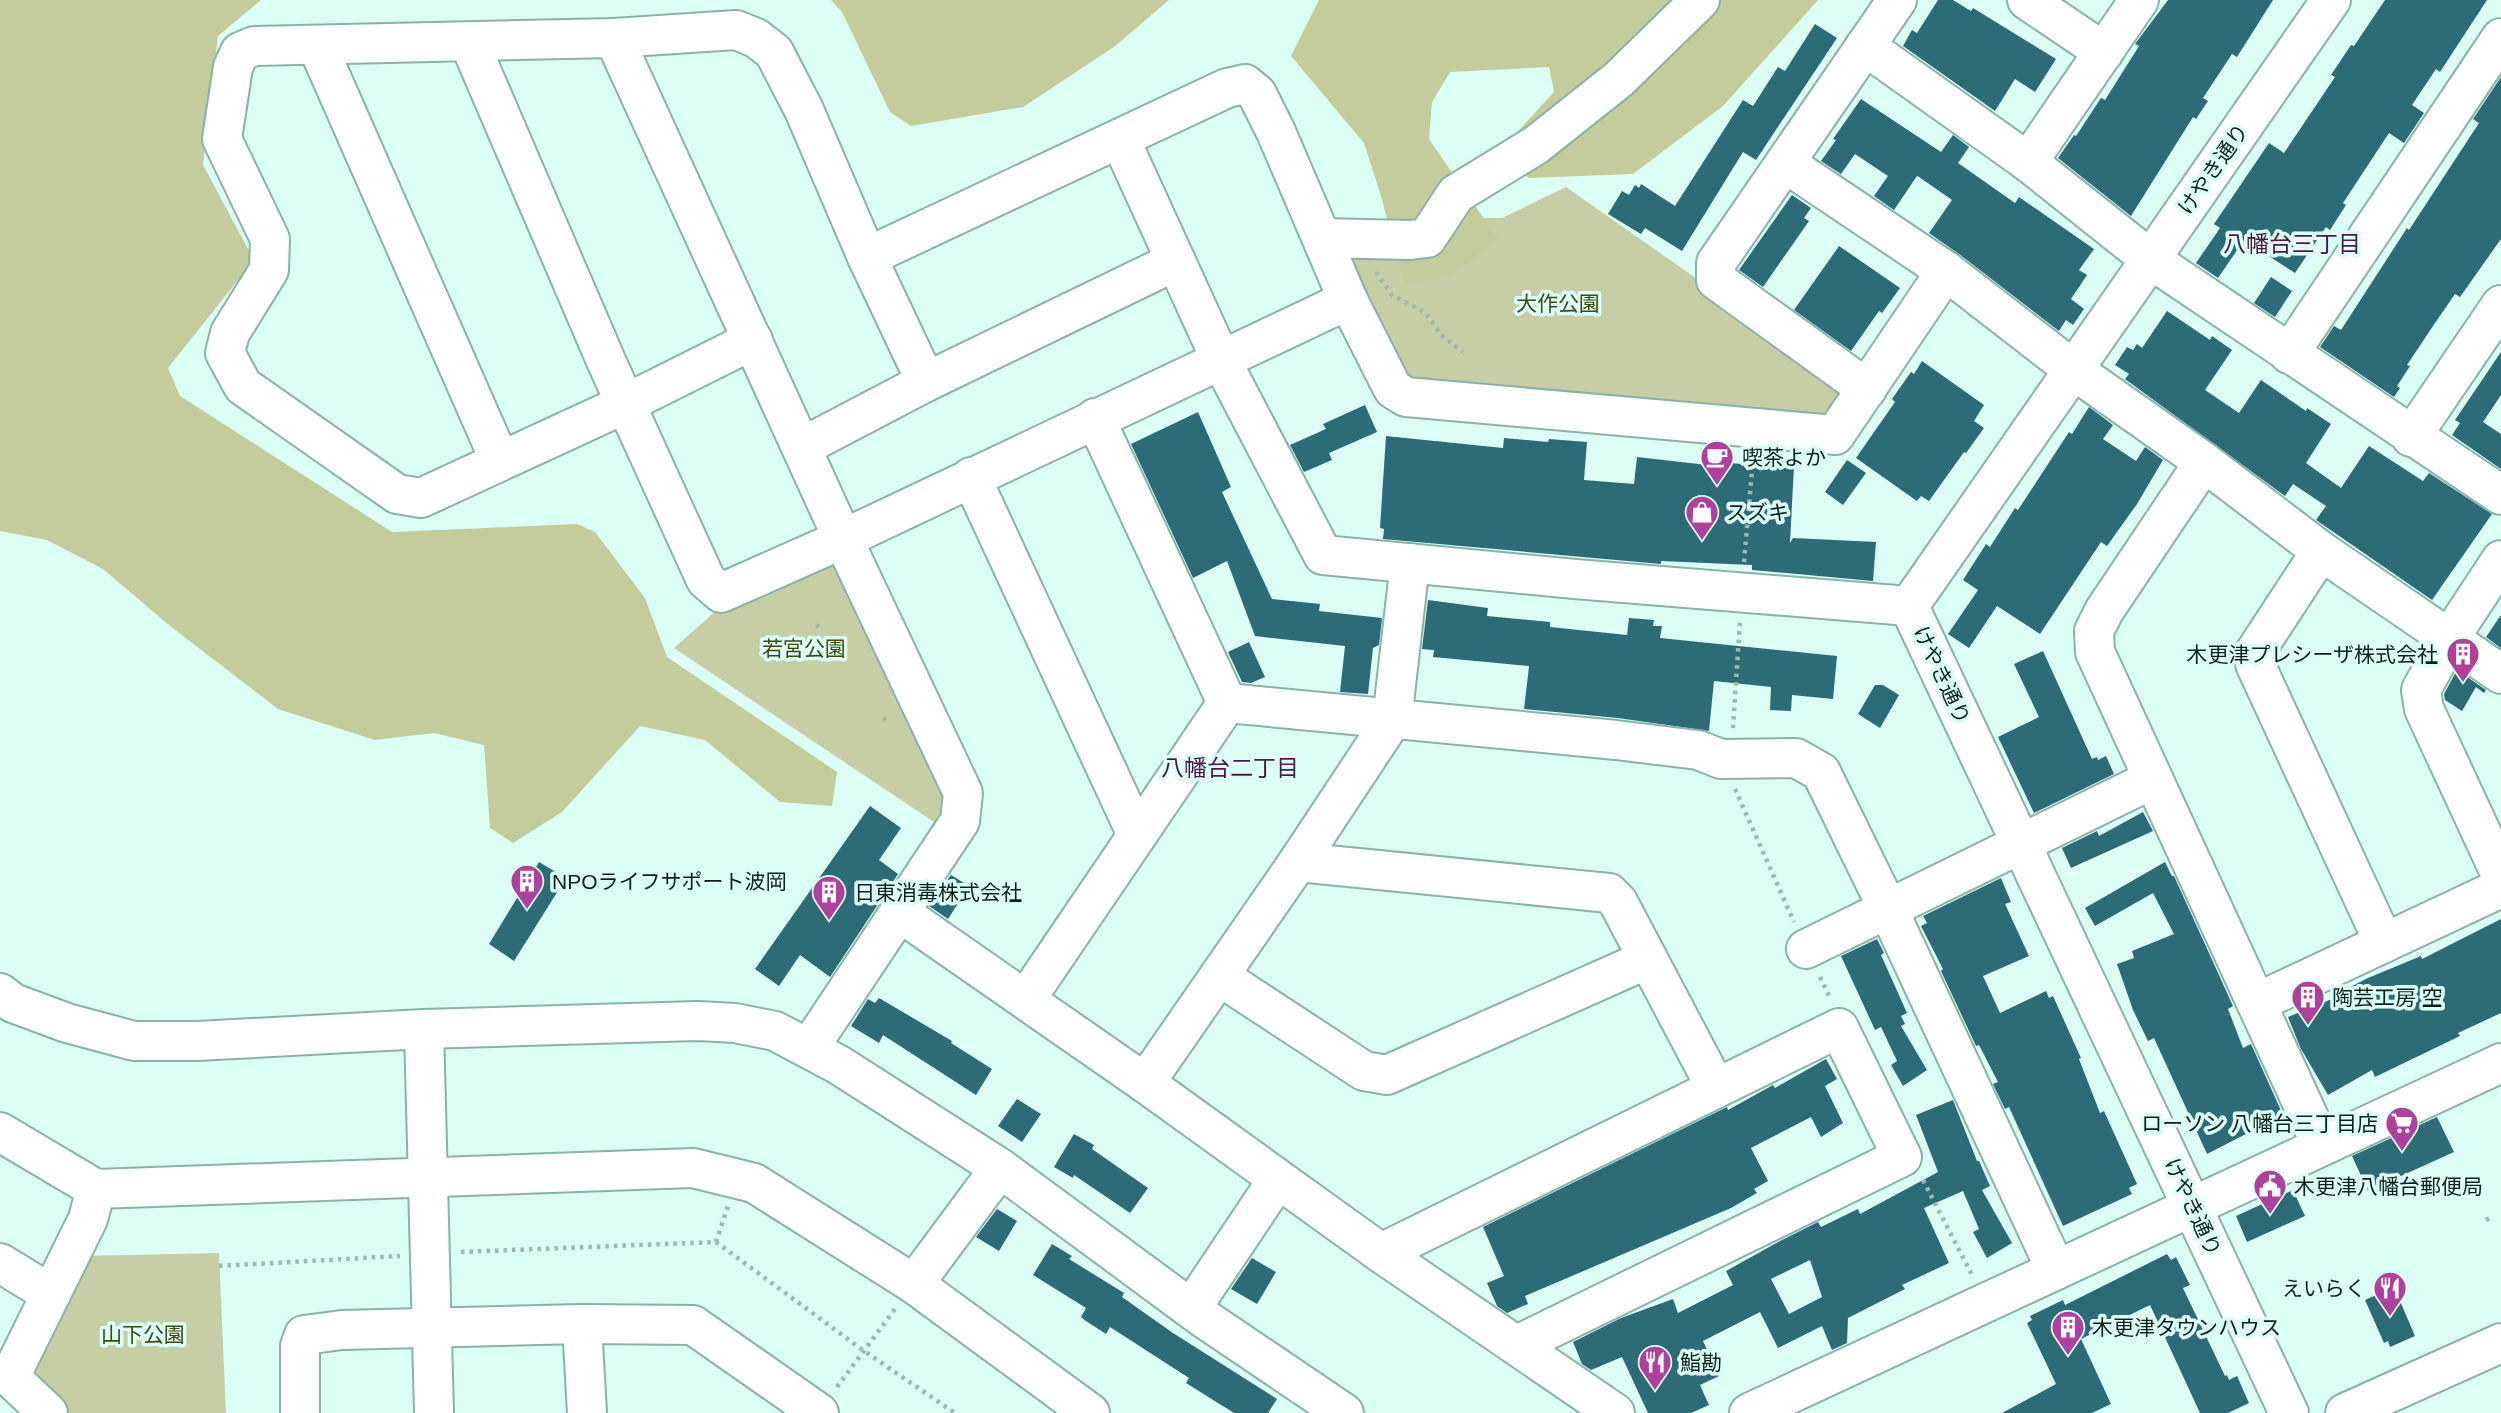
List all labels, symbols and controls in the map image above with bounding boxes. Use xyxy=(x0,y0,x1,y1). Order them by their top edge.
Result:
street label: けやき通り xyxy=(2173,119,2253,219)
district label: 八幡台三丁目 xyxy=(2223,231,2361,257)
park label: 大作公園 xyxy=(1516,292,1600,315)
cafe icon: 喫茶よか xyxy=(1698,438,1736,487)
place label: 喫茶よか xyxy=(1742,446,1826,469)
shop icon: スズキ xyxy=(1683,493,1721,542)
place label: スズキ xyxy=(1726,501,1789,524)
street label: けやき通り xyxy=(1909,623,1975,727)
building icon: 木更津プレシーザ株式会社 xyxy=(2444,635,2482,684)
park label: 若宮公園 xyxy=(762,637,846,660)
place label: 木更津プレシーザ株式会社 xyxy=(2186,643,2438,666)
district label: 八幡台二丁目 xyxy=(1161,755,1299,781)
building icon: NPOライフサポート波岡 xyxy=(508,862,546,911)
place label: NPOライフサポート波岡 xyxy=(552,870,787,893)
building icon: 日東消毒株式会社 xyxy=(810,873,848,922)
place label: 日東消毒株式会社 xyxy=(854,881,1022,904)
building icon: 陶芸工房 空 xyxy=(2289,978,2327,1027)
place label: 陶芸工房 空 xyxy=(2332,986,2443,1009)
supermarket icon: ローソン 八幡台三丁目店 xyxy=(2383,1104,2421,1153)
place label: ローソン 八幡台三丁目店 xyxy=(2141,1112,2378,1135)
street label: けやき通り xyxy=(2160,1155,2226,1259)
public building icon: 木更津八幡台郵便局 xyxy=(2251,1167,2289,1216)
place label: 木更津八幡台郵便局 xyxy=(2294,1175,2483,1198)
restaurant icon: えいらく xyxy=(2371,1269,2409,1318)
place label: えいらく xyxy=(2282,1277,2366,1300)
building icon: 木更津タウンハウス xyxy=(2049,1308,2087,1357)
place label: 木更津タウンハウス xyxy=(2092,1316,2281,1339)
park label: 山下公園 xyxy=(101,1323,185,1346)
restaurant icon: 鮨勘 xyxy=(1636,1343,1674,1392)
place label: 鮨勘 xyxy=(1680,1351,1722,1374)

